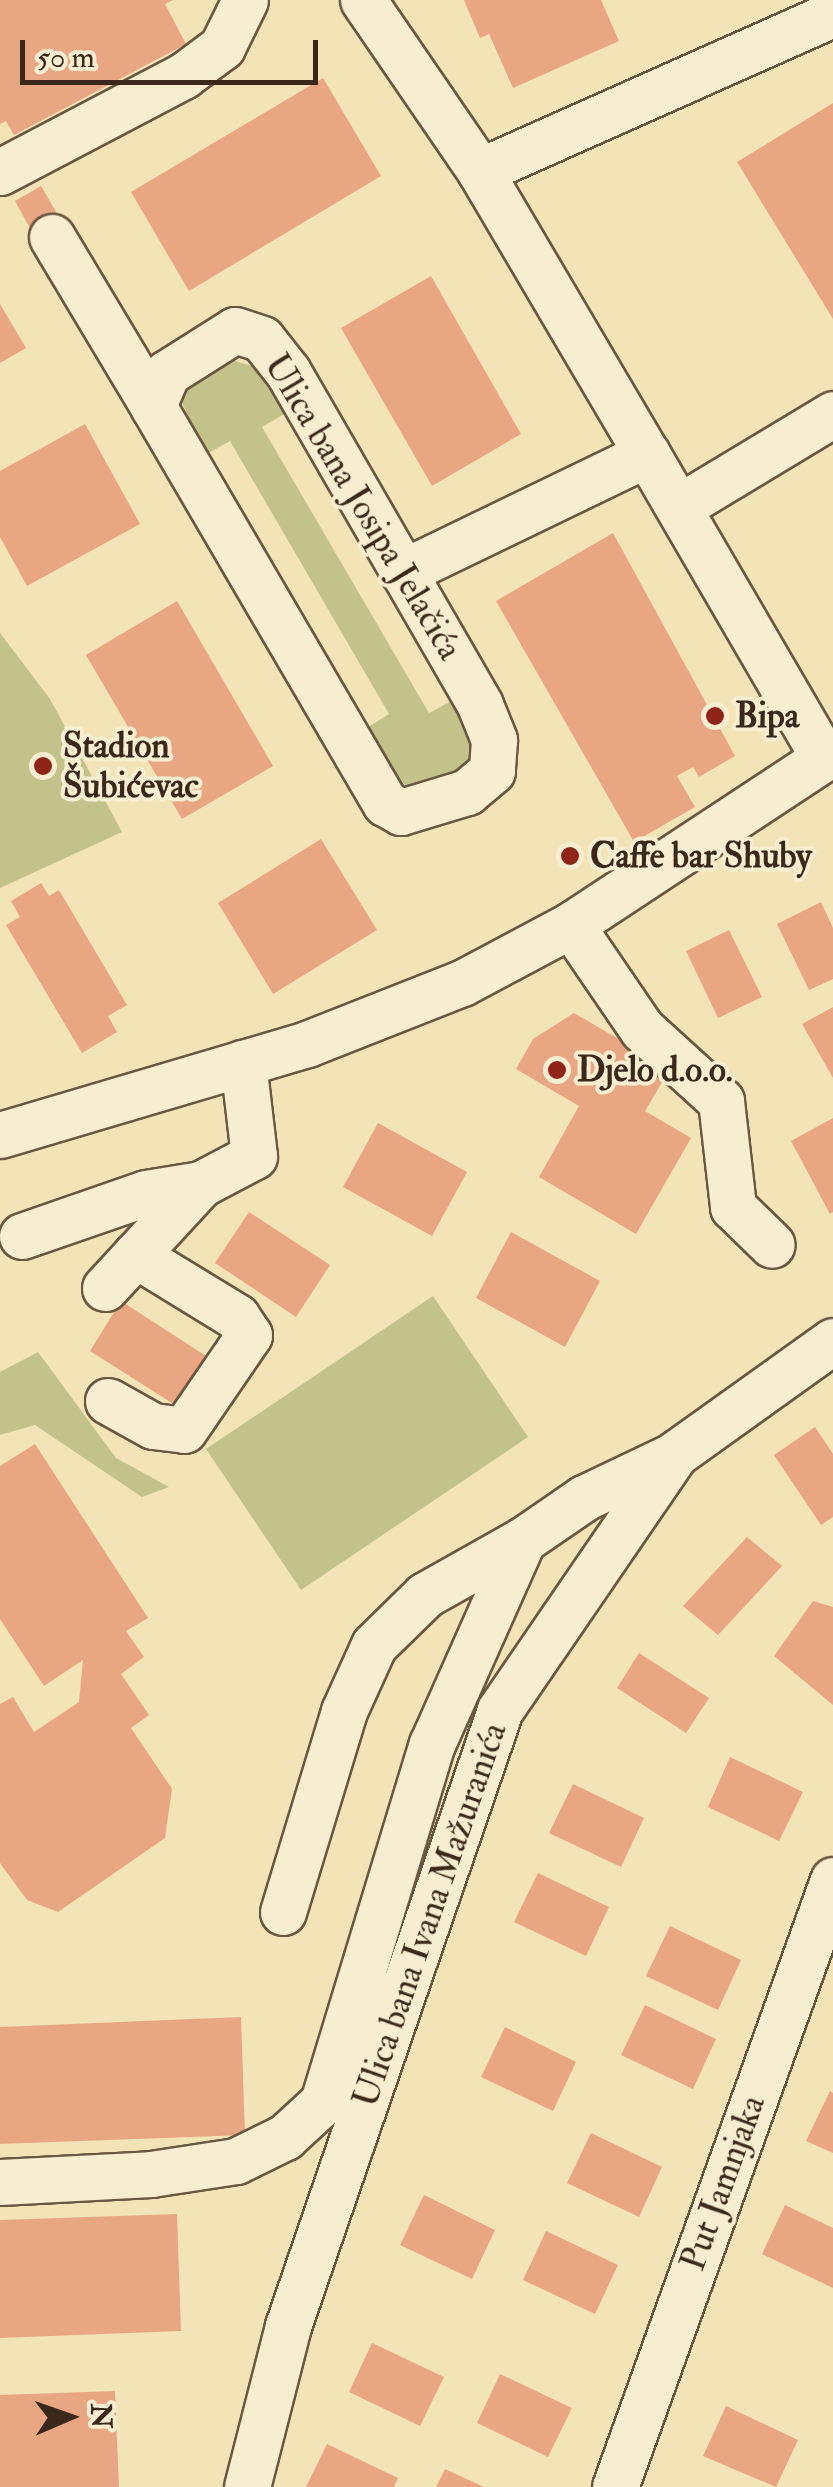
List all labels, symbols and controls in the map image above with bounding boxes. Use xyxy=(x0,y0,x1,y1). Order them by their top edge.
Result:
scale bar xyxy=(25,20,322,82)
text: 50 m xyxy=(37,39,95,76)
street label: Ulica bana Josipa Jelačića xyxy=(255,347,471,667)
place label: Bipa xyxy=(735,695,799,737)
marker: Bipa xyxy=(704,705,726,727)
place label: Stadion Šubićevac xyxy=(63,725,199,807)
marker: Stadion Šubićevac xyxy=(32,755,54,777)
place label: Caffe bar Shuby xyxy=(590,835,812,877)
marker: Caffe bar Shuby xyxy=(559,845,581,867)
place label: Djelo d.o.o. xyxy=(577,1049,733,1091)
marker: Djelo d.o.o. xyxy=(546,1059,568,1081)
street label: Ulica bana Ivana Mažuranića xyxy=(344,1717,516,2113)
street label: Put Jamnjaka xyxy=(672,2090,774,2276)
north arrow xyxy=(20,2367,120,2467)
text: N xyxy=(83,2403,118,2429)

